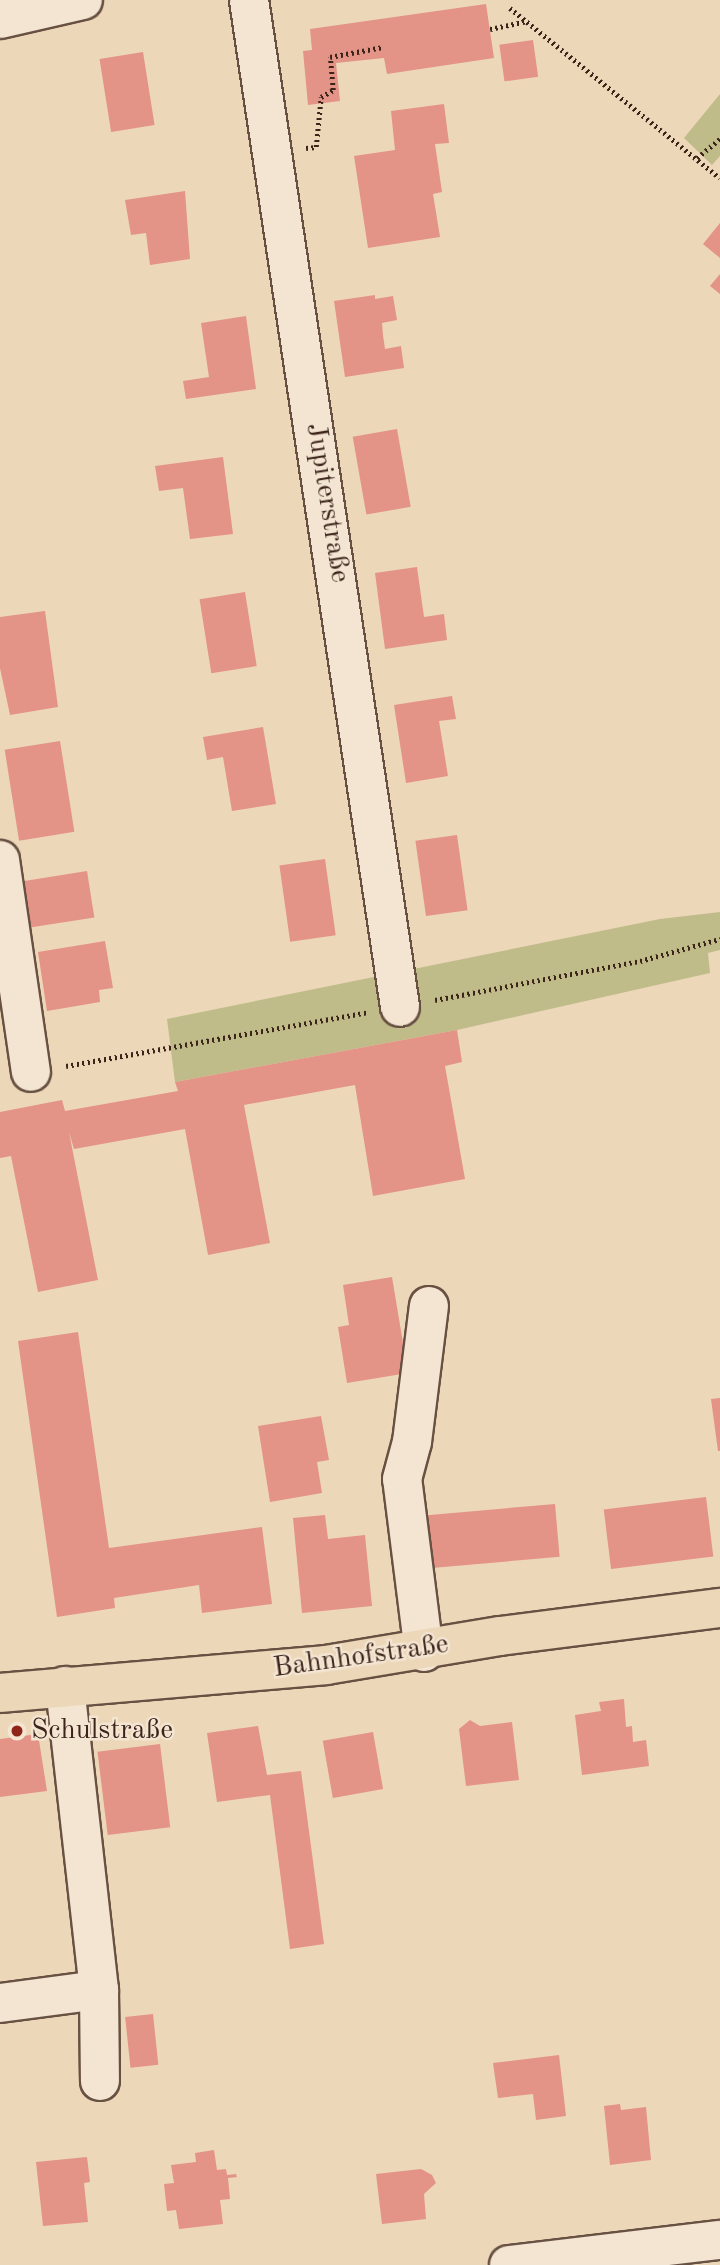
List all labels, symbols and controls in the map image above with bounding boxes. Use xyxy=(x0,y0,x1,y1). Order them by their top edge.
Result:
street label: Jupiterstraße xyxy=(298,421,356,585)
street label: Bahnhofstraße xyxy=(271,1628,451,1686)
place label: Schulstraße xyxy=(31,1714,173,1748)
marker: Schulstraße xyxy=(9,1723,25,1739)

